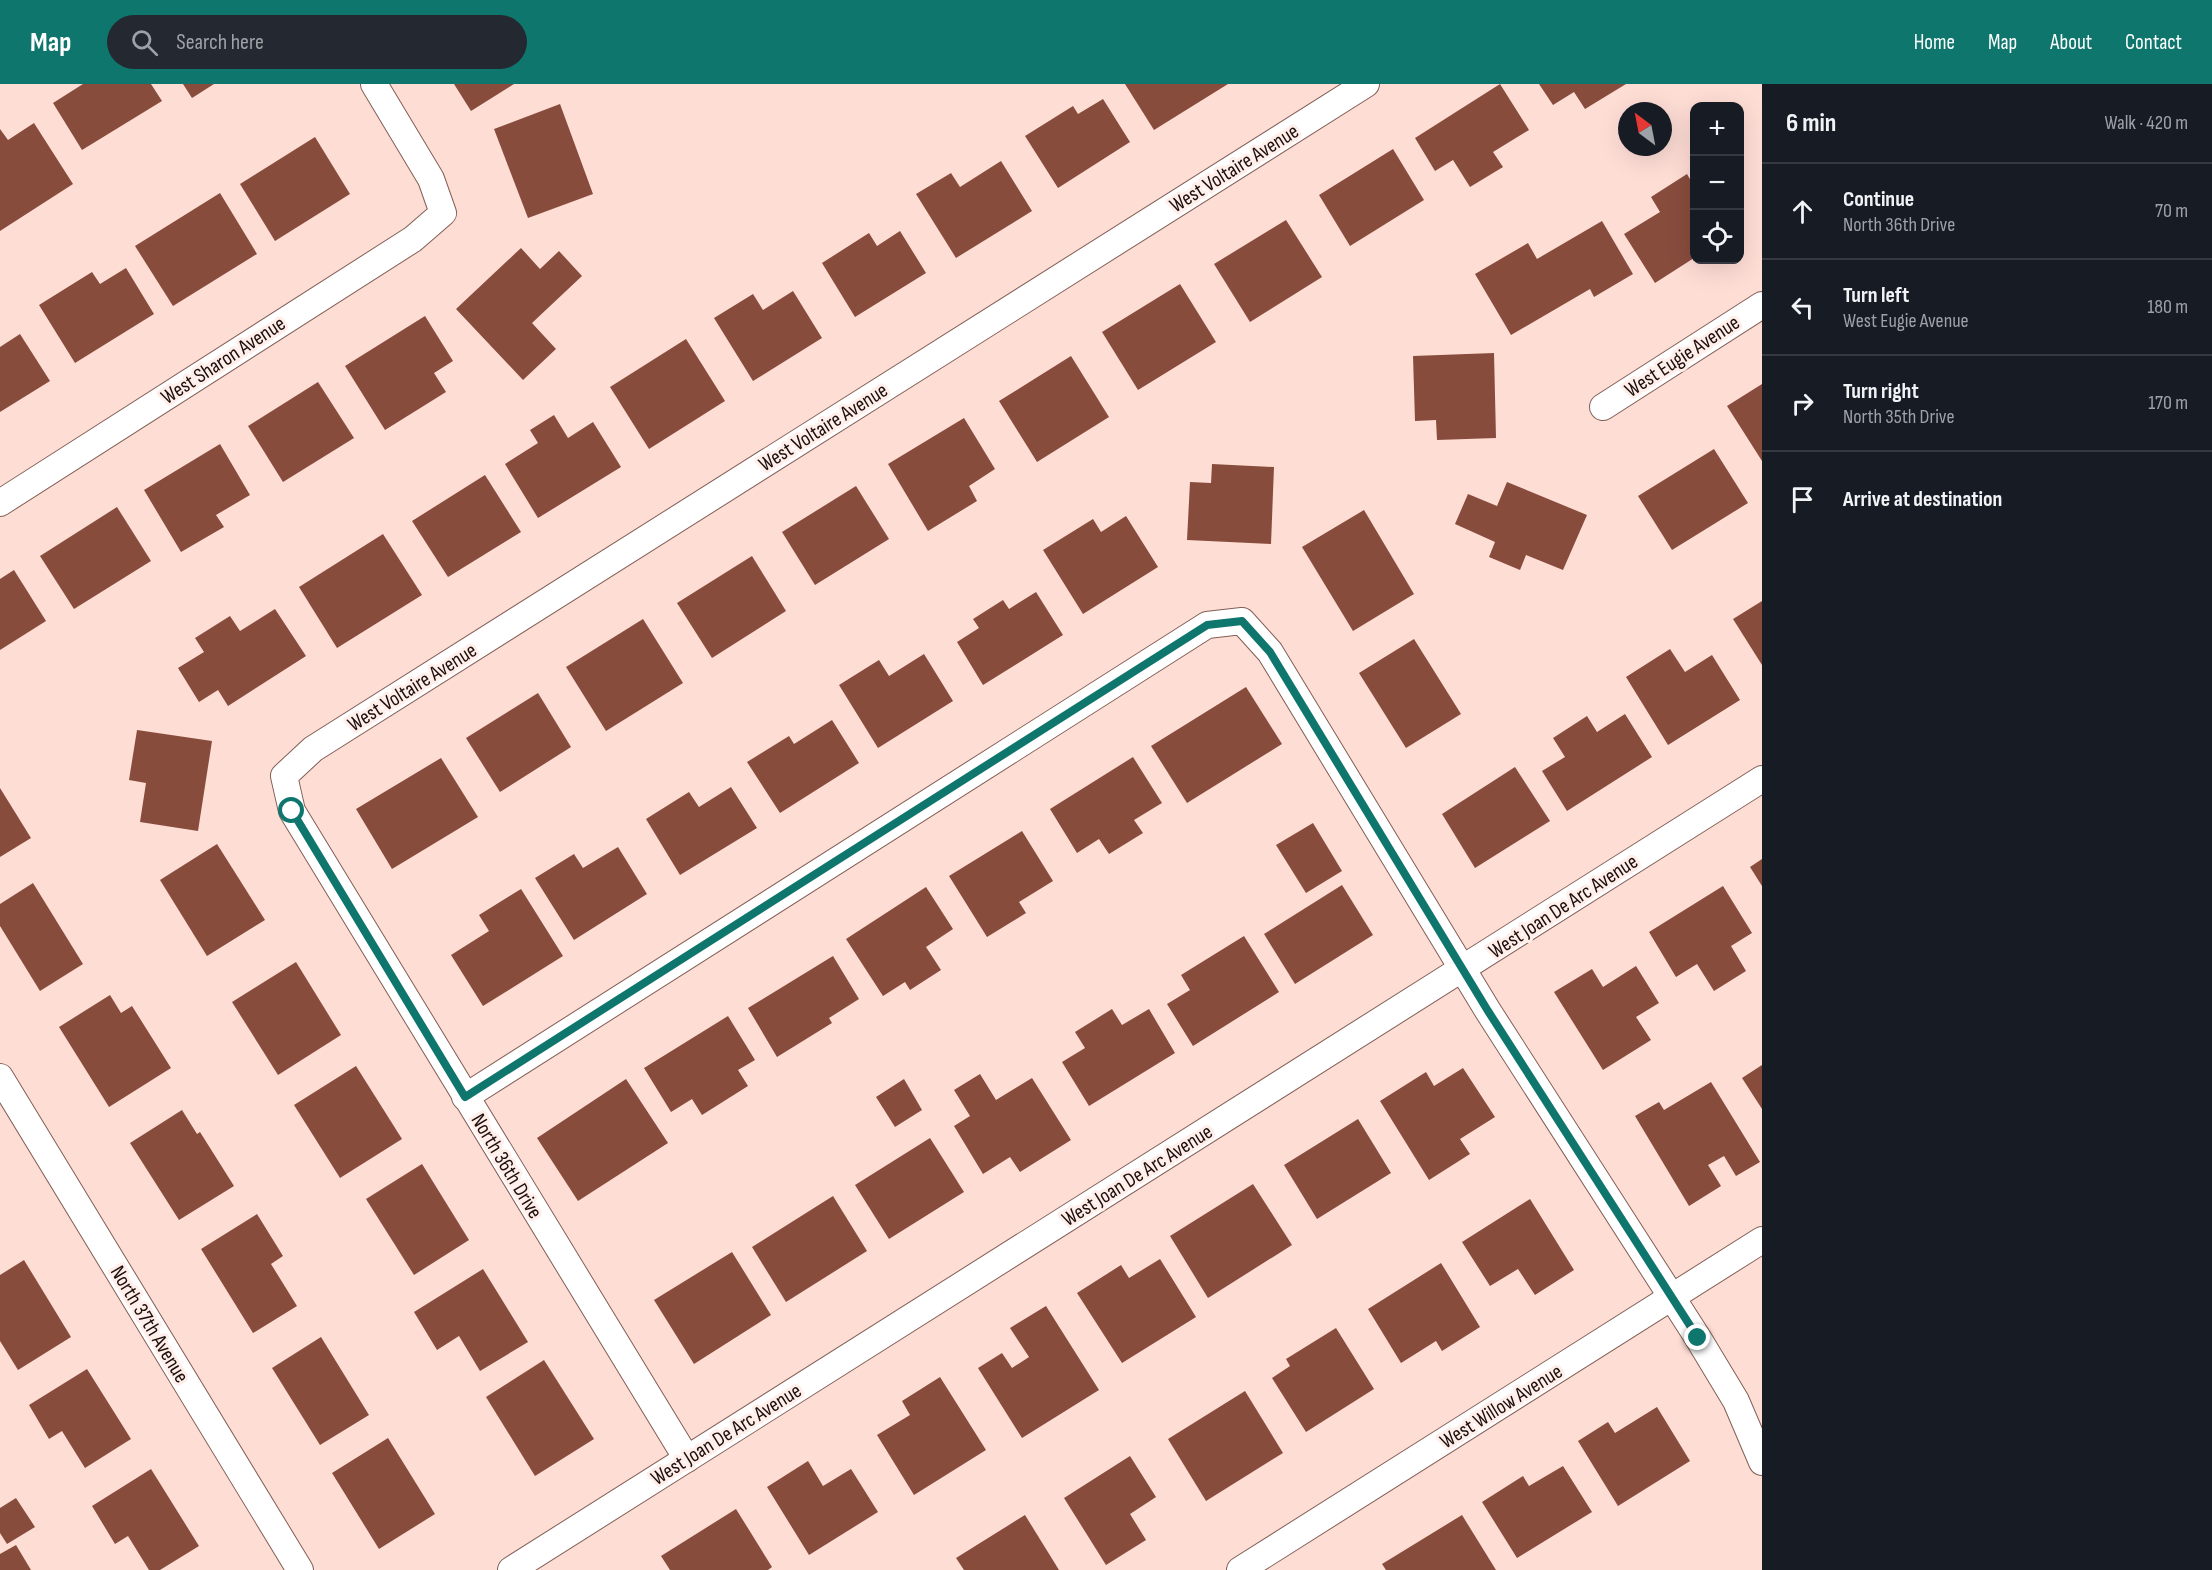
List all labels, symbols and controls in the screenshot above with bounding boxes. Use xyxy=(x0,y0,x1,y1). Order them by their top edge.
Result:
search box xyxy=(107,15,527,69)
text: Map xyxy=(30,26,71,59)
icon: search xyxy=(128,26,161,59)
text: Search here xyxy=(176,29,264,56)
text: Home xyxy=(1914,30,1955,55)
text: Map xyxy=(1988,30,2017,55)
text: About xyxy=(2050,30,2092,55)
text: Contact xyxy=(2125,30,2182,55)
north arrow xyxy=(1618,102,1672,156)
map controls xyxy=(1690,102,1744,264)
button: + xyxy=(1690,102,1744,156)
text: 6 min xyxy=(1786,108,1836,139)
text: Walk · 420 m xyxy=(2104,111,2188,135)
street label: West Voltaire Avenue xyxy=(1165,119,1303,218)
button: − xyxy=(1690,156,1744,210)
text: Continue xyxy=(1843,186,1914,213)
icon: ahead xyxy=(1786,195,1819,228)
text: 70 m xyxy=(2155,199,2188,223)
button: locate xyxy=(1690,210,1744,264)
text: North 36th Drive xyxy=(1843,213,1955,237)
text: Turn left xyxy=(1843,282,1909,309)
icon: left xyxy=(1786,291,1819,324)
text: 180 m xyxy=(2147,295,2188,319)
text: West Eugie Avenue xyxy=(1843,309,1969,333)
street label: West Eugie Avenue xyxy=(1620,310,1744,403)
street label: West Sharon Avenue xyxy=(156,311,290,410)
street label: West Voltaire Avenue xyxy=(754,378,892,477)
text: Turn right xyxy=(1843,378,1919,405)
icon: right xyxy=(1786,387,1819,420)
text: 170 m xyxy=(2148,391,2188,415)
text: North 35th Drive xyxy=(1843,405,1954,429)
icon: arrive xyxy=(1786,483,1819,516)
text: Arrive at destination xyxy=(1843,486,2002,513)
street label: West Voltaire Avenue xyxy=(343,638,481,737)
route start xyxy=(278,797,304,823)
street label: West Joan De Arc Avenue xyxy=(1484,849,1643,964)
street label: North 36th Drive xyxy=(466,1109,548,1223)
street label: West Joan De Arc Avenue xyxy=(1057,1119,1217,1232)
street label: North 37th Avenue xyxy=(105,1261,194,1387)
route end xyxy=(1684,1324,1710,1350)
street label: West Willow Avenue xyxy=(1435,1359,1567,1454)
street label: West Joan De Arc Avenue xyxy=(646,1378,806,1491)

